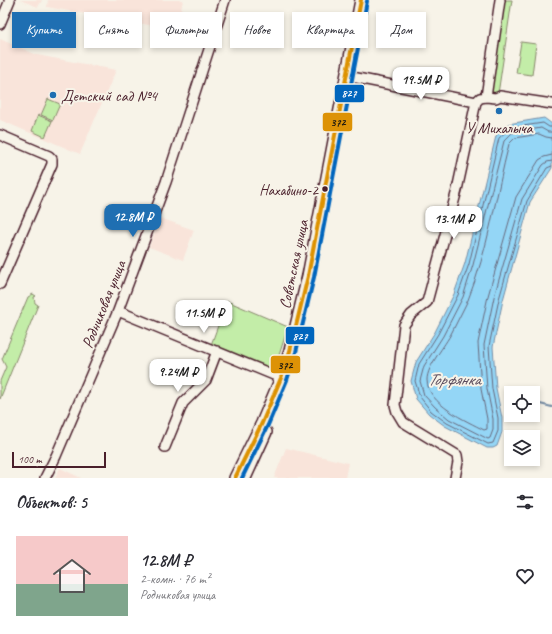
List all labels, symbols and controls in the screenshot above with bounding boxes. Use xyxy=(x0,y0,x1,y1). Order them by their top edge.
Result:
chip: Купить xyxy=(12,12,76,48)
chip: Снять xyxy=(84,12,142,48)
chip: Фильтры xyxy=(150,12,222,48)
chip: Новое xyxy=(230,12,284,48)
chip: Квартира xyxy=(292,12,368,48)
chip: Дом xyxy=(376,12,426,48)
pin: 19.5M ₽ xyxy=(384,67,458,101)
text: 19.5M ₽ xyxy=(401,72,441,88)
line badge: 827 xyxy=(334,84,365,103)
place label: Детский сад №4 xyxy=(61,86,159,106)
text: 827 xyxy=(342,86,357,100)
marker: Детский сад №4 xyxy=(48,90,58,100)
marker: У Михалыча xyxy=(494,106,504,116)
line badge: 372 xyxy=(322,112,353,132)
text: 372 xyxy=(331,115,346,129)
place label: У Михалыча xyxy=(466,118,533,138)
place label: Нахабино-2 xyxy=(259,181,319,200)
marker: Нахабино-2 xyxy=(320,184,330,194)
pin: 12.8M ₽ xyxy=(96,204,170,238)
pin: 13.1M ₽ xyxy=(417,206,491,240)
text: 12.8M ₽ xyxy=(113,209,153,225)
text: 13.1M ₽ xyxy=(434,211,474,227)
street label: Советская улица xyxy=(275,217,313,310)
street label: Родниковая улица xyxy=(77,256,131,351)
pin: 11.5M ₽ xyxy=(167,300,241,334)
text: 11.5M ₽ xyxy=(184,305,224,321)
line badge: 827 xyxy=(285,326,315,345)
text: 827 xyxy=(293,329,308,343)
line badge: 372 xyxy=(270,355,301,374)
text: 372 xyxy=(278,358,293,372)
pin: 9.24M ₽ xyxy=(141,359,215,393)
text: 9.24M ₽ xyxy=(158,364,198,380)
water label: Торфянка xyxy=(428,369,482,390)
map controls xyxy=(504,386,540,466)
button: locate xyxy=(504,386,540,422)
button: layers xyxy=(504,430,540,466)
scale bar xyxy=(12,450,106,469)
text: 100 m xyxy=(18,452,42,466)
icon: filters xyxy=(514,491,536,513)
text: Объектов: 5 xyxy=(16,492,87,513)
text: 12.8M ₽ xyxy=(140,550,192,571)
icon: home xyxy=(48,552,96,600)
icon: heart xyxy=(514,565,536,587)
text: 2-комн. · 76 m² xyxy=(140,571,210,587)
text: Родниковая улица xyxy=(140,587,215,603)

